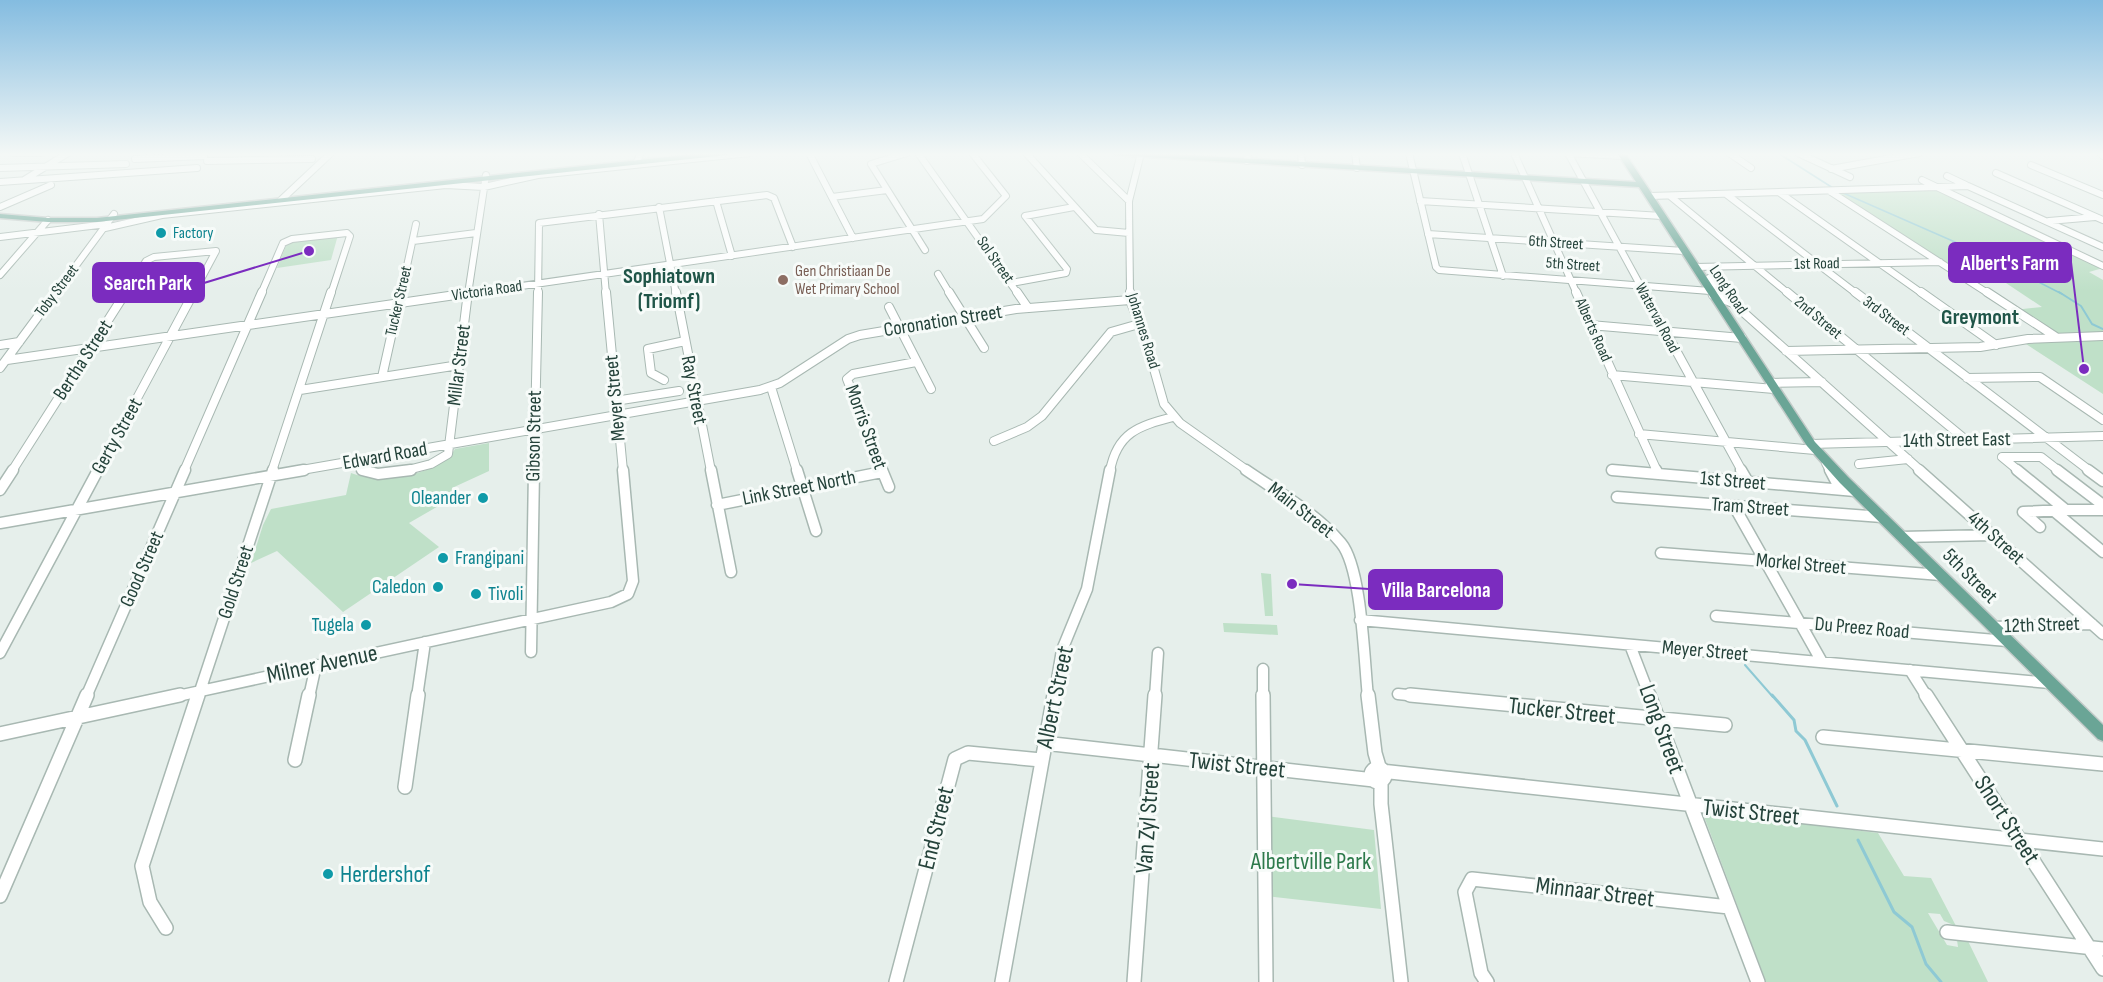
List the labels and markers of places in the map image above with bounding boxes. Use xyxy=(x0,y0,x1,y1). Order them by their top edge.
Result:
place label: Factory xyxy=(173,224,214,243)
marker: Factory xyxy=(154,226,168,240)
callout: Albert's Farm xyxy=(1949,243,2071,282)
place label: Gen Christiaan De Wet Primary School xyxy=(795,262,900,299)
callout: Search Park xyxy=(93,263,204,302)
marker: Gen Christiaan De Wet Primary School xyxy=(776,273,790,287)
place label: Oleander xyxy=(411,486,471,510)
marker: Oleander xyxy=(476,491,490,505)
place label: Frangipani xyxy=(455,546,524,570)
marker: Frangipani xyxy=(436,551,450,565)
callout: Villa Barcelona xyxy=(1369,570,1502,609)
place label: Caledon xyxy=(372,575,426,599)
marker: Caledon xyxy=(431,580,445,594)
place label: Tivoli xyxy=(488,582,524,606)
marker: Tivoli xyxy=(469,587,483,601)
place label: Tugela xyxy=(312,613,354,637)
marker: Tugela xyxy=(359,618,373,632)
place label: Herdershof xyxy=(340,860,431,889)
marker: Herdershof xyxy=(321,867,335,881)

